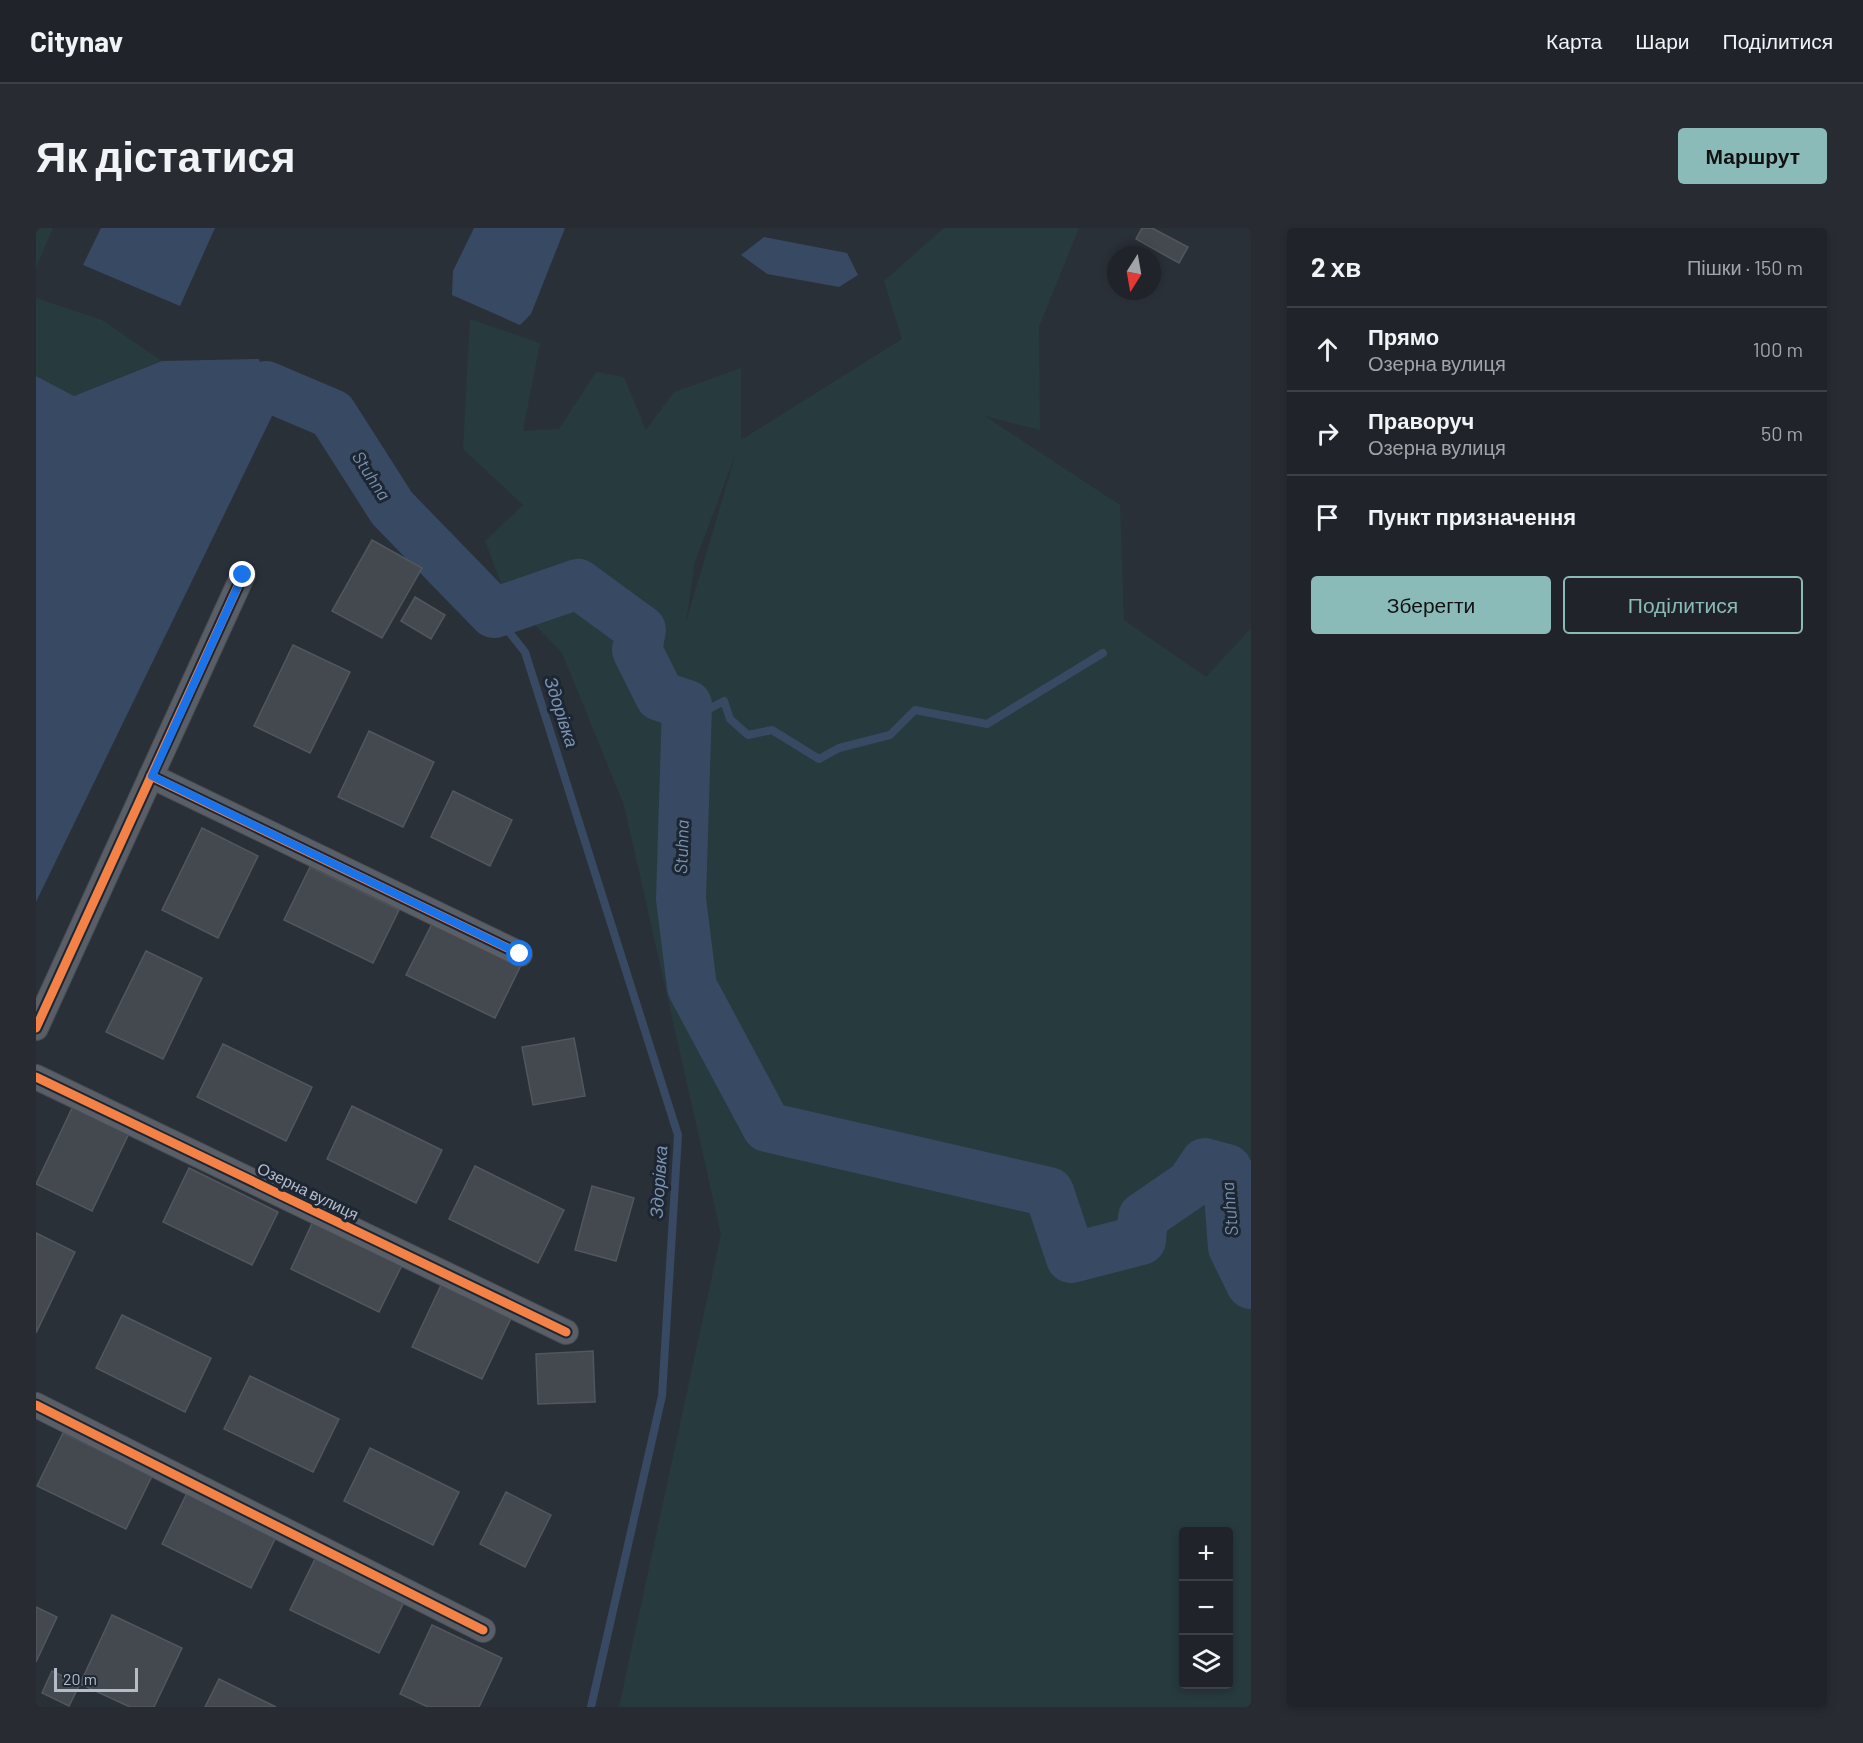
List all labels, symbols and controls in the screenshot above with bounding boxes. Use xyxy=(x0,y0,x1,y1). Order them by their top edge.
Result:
text: Citynav xyxy=(30,24,123,58)
text: Карта xyxy=(1546,28,1602,53)
text: Шари xyxy=(1635,28,1690,53)
text: Поділитися xyxy=(1723,28,1833,53)
button: Маршрут xyxy=(1678,128,1827,184)
text: Як дістатися xyxy=(36,130,295,180)
north arrow xyxy=(1107,246,1161,300)
text: 2 хв xyxy=(1311,251,1361,282)
text: Пішки · 150 m xyxy=(1687,255,1803,279)
text: Прямо xyxy=(1368,323,1439,349)
icon: ahead xyxy=(1311,333,1344,366)
text: 100 m xyxy=(1753,337,1803,361)
text: Озерна вулиця xyxy=(1368,351,1506,375)
text: Праворуч xyxy=(1368,407,1474,433)
icon: right xyxy=(1311,417,1344,450)
text: 50 m xyxy=(1761,421,1803,445)
text: Озерна вулиця xyxy=(1368,435,1506,459)
water label: Stuhna xyxy=(348,447,396,504)
icon: arrive xyxy=(1311,501,1344,534)
text: Пункт призначення xyxy=(1368,503,1576,529)
route end xyxy=(229,561,255,587)
button: Зберегти xyxy=(1311,576,1551,634)
button: Поділитися xyxy=(1563,576,1803,634)
water label: Здорівка xyxy=(540,674,584,750)
water label: Stuhna xyxy=(669,819,693,874)
route start xyxy=(506,940,532,966)
water label: Здорівка xyxy=(644,1145,672,1219)
street label: Озерна вулиця xyxy=(255,1158,362,1223)
water label: Stuhna xyxy=(1216,1181,1242,1237)
map controls xyxy=(1179,1527,1233,1689)
button: + xyxy=(1179,1527,1233,1581)
button: − xyxy=(1179,1581,1233,1635)
button: layers xyxy=(1179,1635,1233,1689)
scale bar xyxy=(54,1665,138,1692)
text: 20 m xyxy=(63,1669,97,1688)

